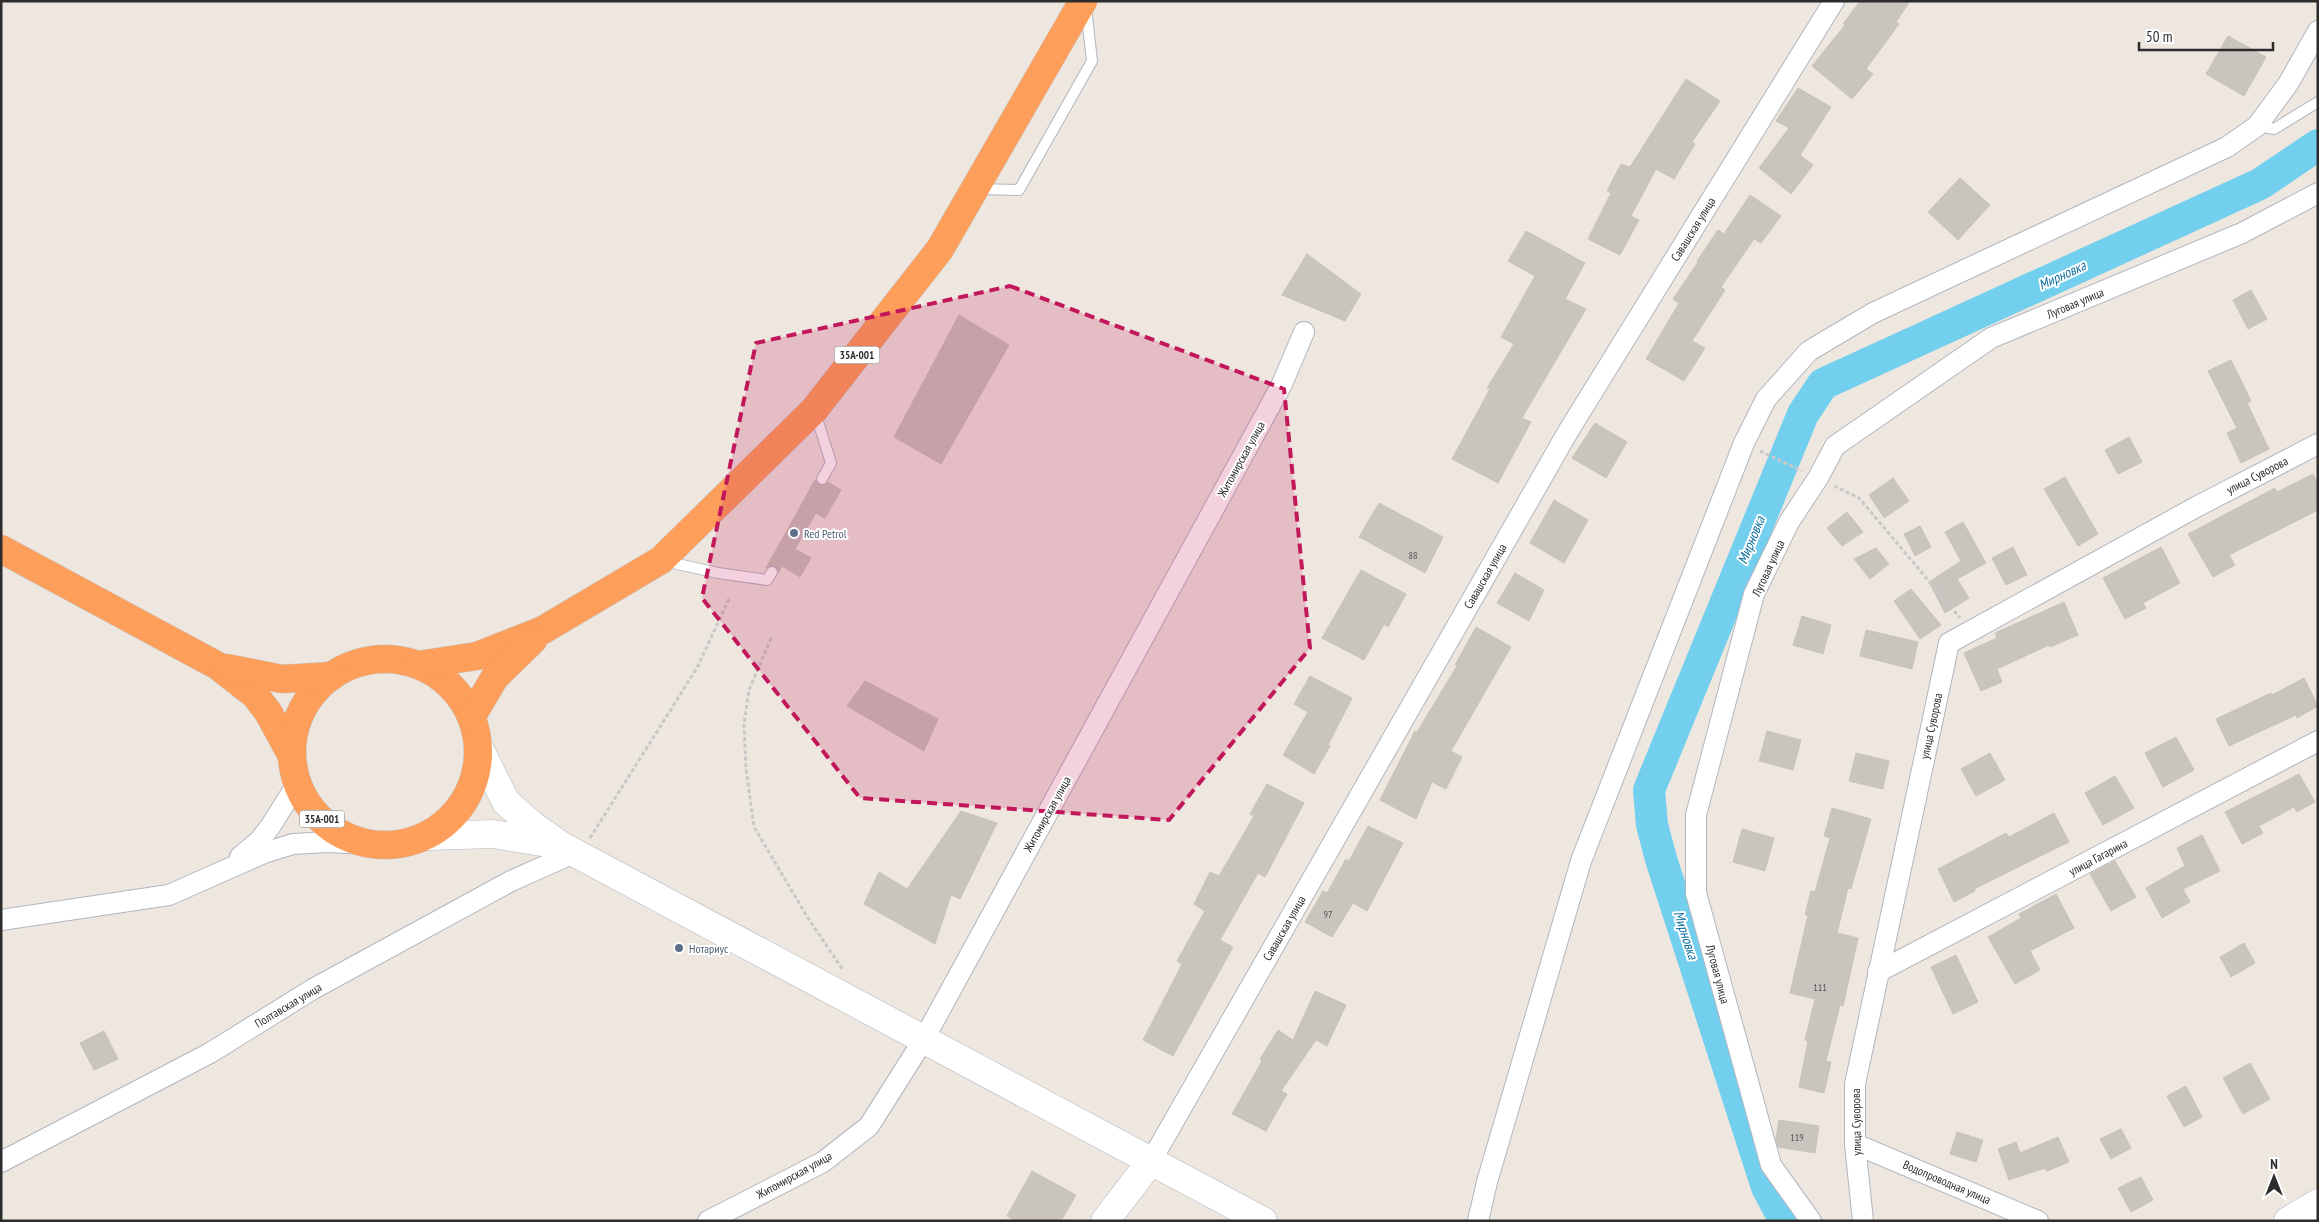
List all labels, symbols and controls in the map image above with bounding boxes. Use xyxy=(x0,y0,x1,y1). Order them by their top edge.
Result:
scale bar xyxy=(2139,20,2273,52)
text: 50 m xyxy=(2146,27,2172,46)
street label: Савашская улица xyxy=(1667,194,1719,264)
water label: Мирновка xyxy=(2036,256,2090,294)
street label: Луговая улица xyxy=(2043,284,2106,322)
road number: 35А-001 xyxy=(834,346,880,364)
street label: Житомирская улица xyxy=(1214,418,1268,500)
street label: улица Суворова xyxy=(2224,453,2290,497)
water label: Мирновка xyxy=(1733,512,1769,567)
place label: Red Petrol xyxy=(804,526,847,541)
marker: Red Petrol xyxy=(788,527,800,539)
street label: Луговая улица xyxy=(1748,537,1788,599)
street label: Савашская улица xyxy=(1460,541,1510,611)
house number: 88 xyxy=(1409,549,1418,562)
street label: улица Суворова xyxy=(1917,691,1945,760)
street label: Житомирская улица xyxy=(1020,773,1074,855)
road number: 35А-001 xyxy=(300,811,344,828)
street label: улица Гагарина xyxy=(2066,835,2130,879)
street label: Савашская улица xyxy=(1259,893,1309,963)
house number: 97 xyxy=(1324,908,1333,921)
water label: Мирновка xyxy=(1670,908,1703,963)
place label: Нотариус xyxy=(689,941,729,956)
marker: Нотариус xyxy=(673,942,685,954)
street label: Луговая улица xyxy=(1703,942,1733,1005)
street label: Полтавская улица xyxy=(252,979,324,1031)
house number: 111 xyxy=(1813,981,1827,994)
street label: улица Суворова xyxy=(1848,1088,1864,1156)
house number: 119 xyxy=(1790,1131,1804,1144)
street label: Житомирская улица xyxy=(753,1148,835,1202)
north arrow xyxy=(2249,1152,2299,1202)
text: N xyxy=(2270,1155,2278,1173)
street label: Водопроводная улица xyxy=(1901,1157,1993,1207)

